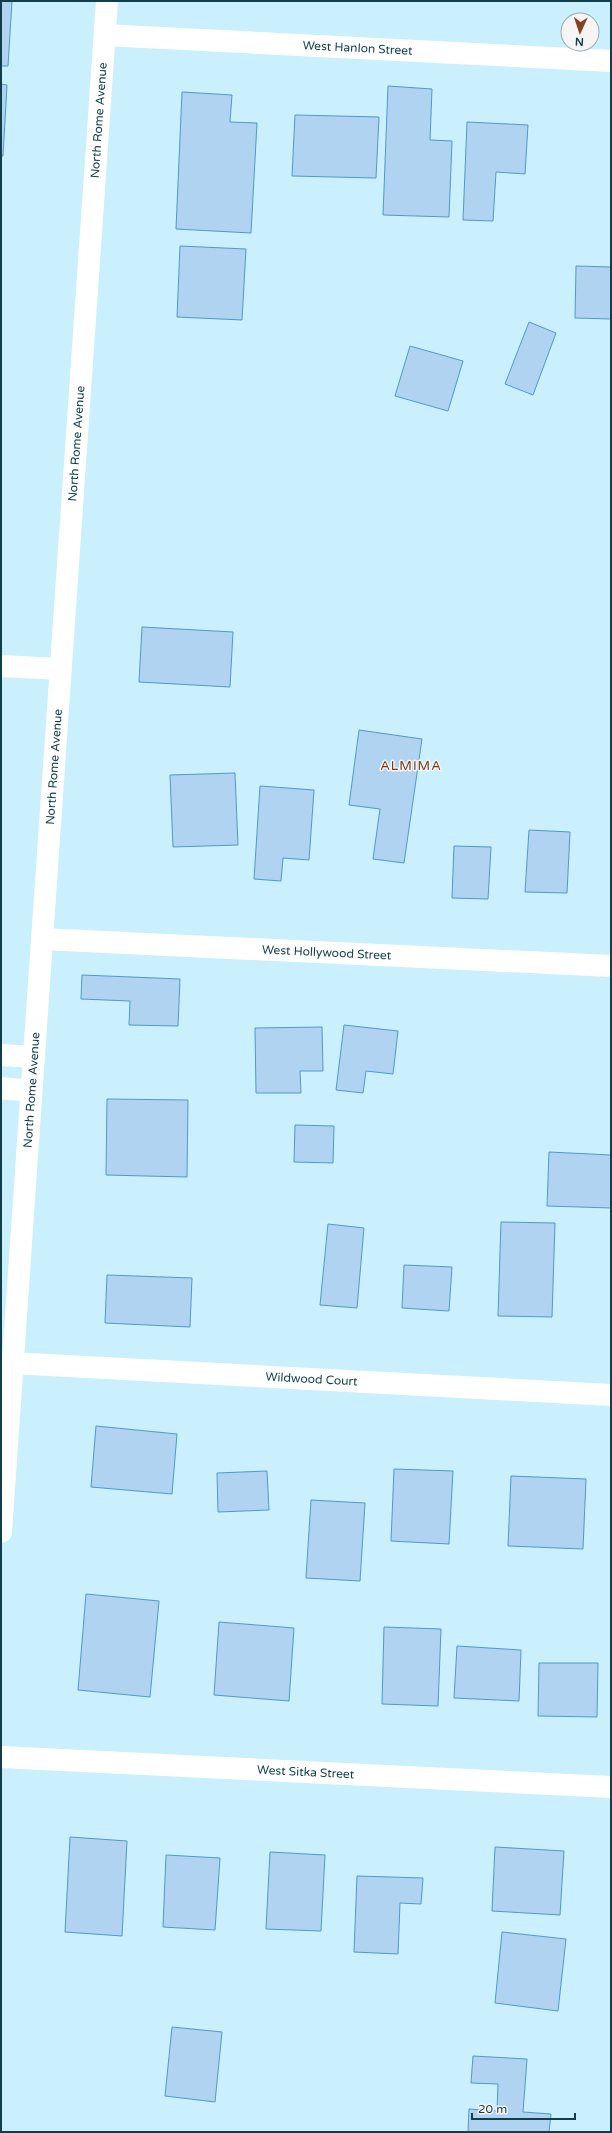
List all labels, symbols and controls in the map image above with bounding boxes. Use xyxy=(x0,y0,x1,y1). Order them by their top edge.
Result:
north arrow xyxy=(560,12,600,52)
text: N xyxy=(575,35,584,48)
street label: West Hanlon Street xyxy=(302,38,413,58)
street label: North Rome Avenue xyxy=(88,62,110,179)
street label: North Rome Avenue xyxy=(65,385,87,502)
street label: North Rome Avenue xyxy=(43,708,65,825)
district label: ALMIMA xyxy=(380,758,442,774)
street label: West Hollywood Street xyxy=(262,942,392,963)
street label: North Rome Avenue xyxy=(21,1031,43,1148)
street label: Wildwood Court xyxy=(265,1370,358,1388)
street label: West Sitka Street xyxy=(257,1763,355,1781)
scale bar xyxy=(472,2095,575,2121)
text: 20 m xyxy=(478,2102,507,2116)

